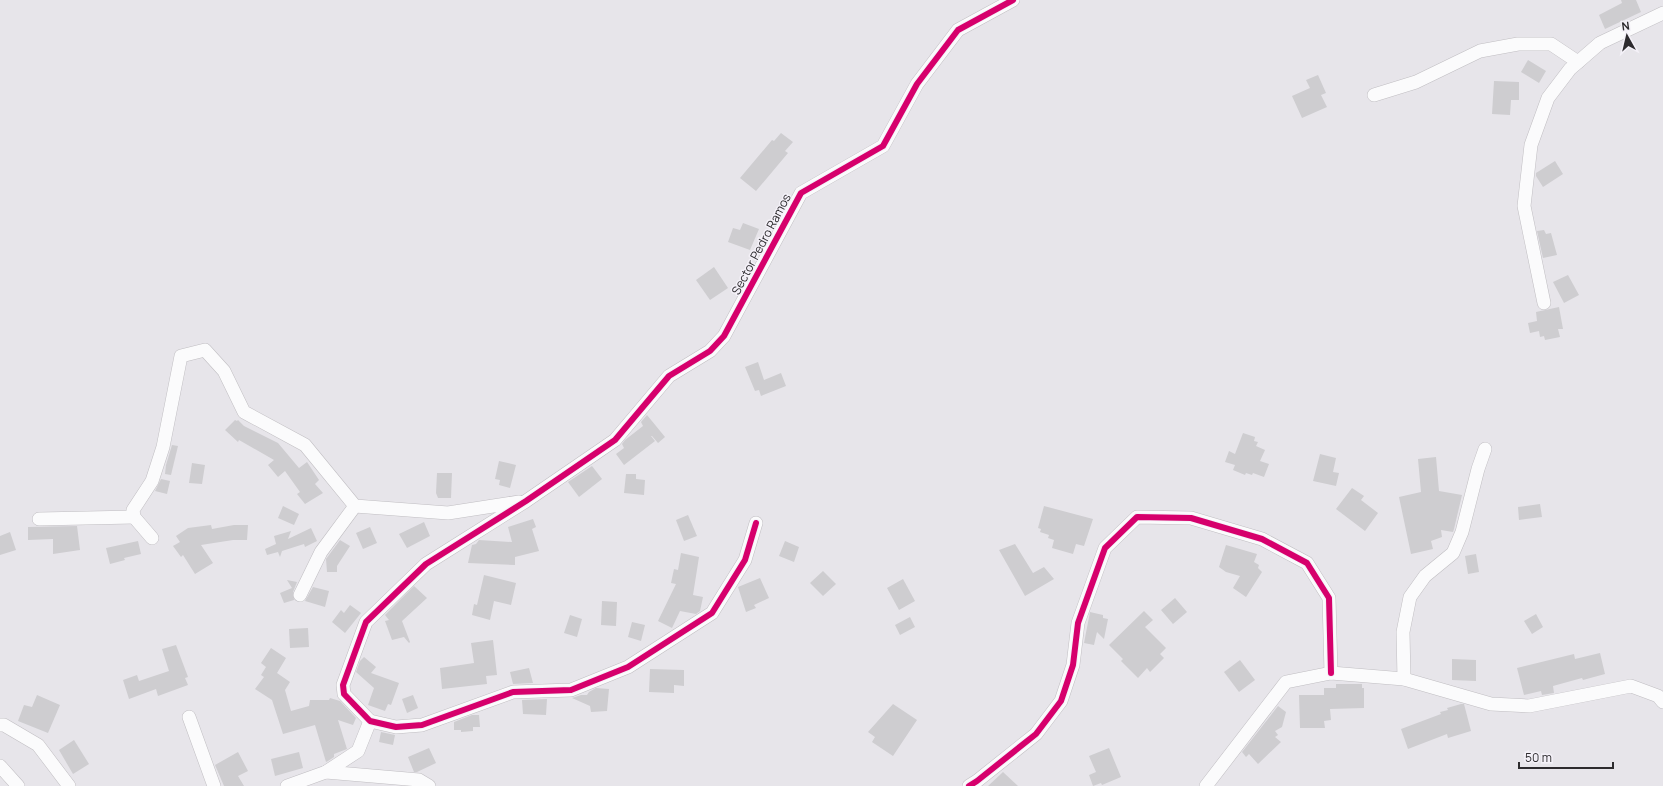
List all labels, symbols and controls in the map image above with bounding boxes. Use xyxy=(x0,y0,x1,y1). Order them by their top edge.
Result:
north arrow xyxy=(1607,16,1647,56)
text: N xyxy=(1621,18,1631,34)
street label: Sector Pedro Ramos xyxy=(727,190,795,298)
scale bar xyxy=(1519,744,1613,770)
text: 50 m xyxy=(1525,749,1552,766)

